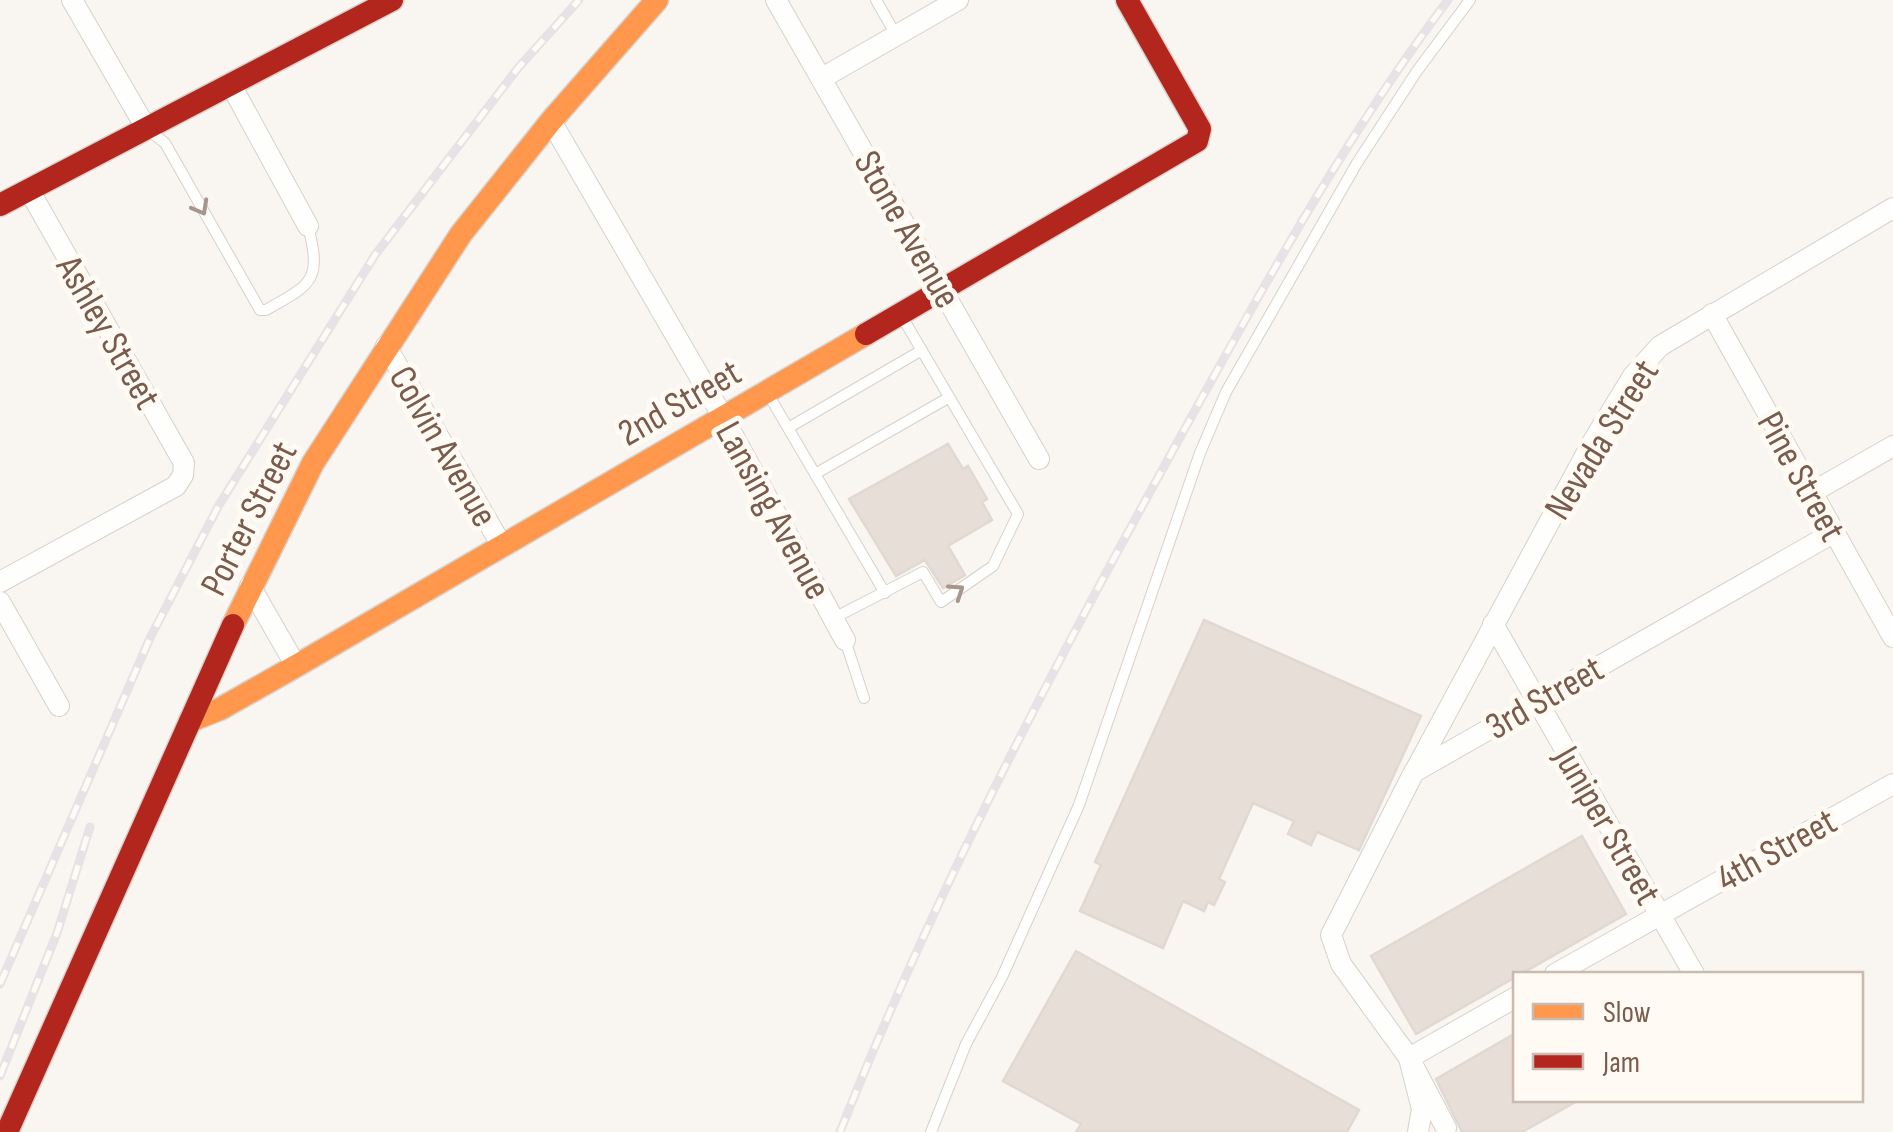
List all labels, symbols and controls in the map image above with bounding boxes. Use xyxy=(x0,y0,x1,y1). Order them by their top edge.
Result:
street label: Stone Avenue xyxy=(844,143,970,316)
one-way arrow xyxy=(188,197,208,215)
street label: Ashley Street xyxy=(45,247,170,417)
street label: 2nd Street xyxy=(610,350,749,456)
street label: Nevada Street xyxy=(1536,352,1669,528)
street label: Colvin Avenue xyxy=(379,358,507,535)
street label: Pine Street xyxy=(1747,404,1855,549)
street label: Lansing Avenue xyxy=(705,414,840,607)
street label: Porter Street xyxy=(191,434,307,603)
one-way arrow xyxy=(946,585,964,604)
street label: 3rd Street xyxy=(1478,647,1612,750)
street label: Juniper Street xyxy=(1543,738,1670,913)
street label: 4th Street xyxy=(1709,799,1844,901)
legend xyxy=(1513,972,1863,1102)
text: Slow xyxy=(1603,995,1651,1031)
text: Jam xyxy=(1602,1045,1640,1081)

